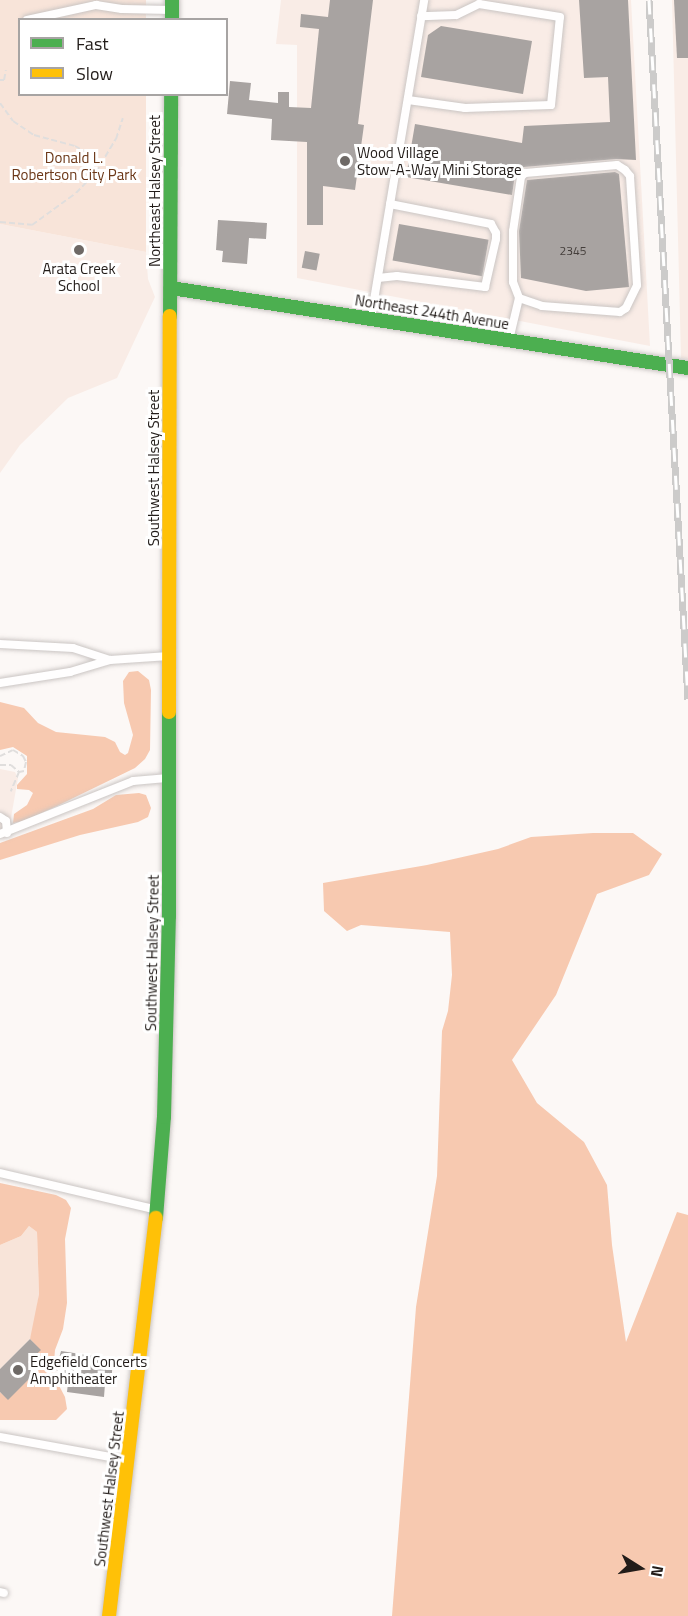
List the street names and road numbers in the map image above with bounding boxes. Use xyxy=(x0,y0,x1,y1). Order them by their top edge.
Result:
street label: Northeast Halsey Street xyxy=(146,115,164,267)
street label: Northeast 244th Avenue xyxy=(354,291,510,333)
street label: Southwest Halsey Street xyxy=(145,390,163,546)
street label: Southwest Halsey Street xyxy=(142,875,162,1031)
street label: Southwest Halsey Street xyxy=(91,1410,127,1568)

